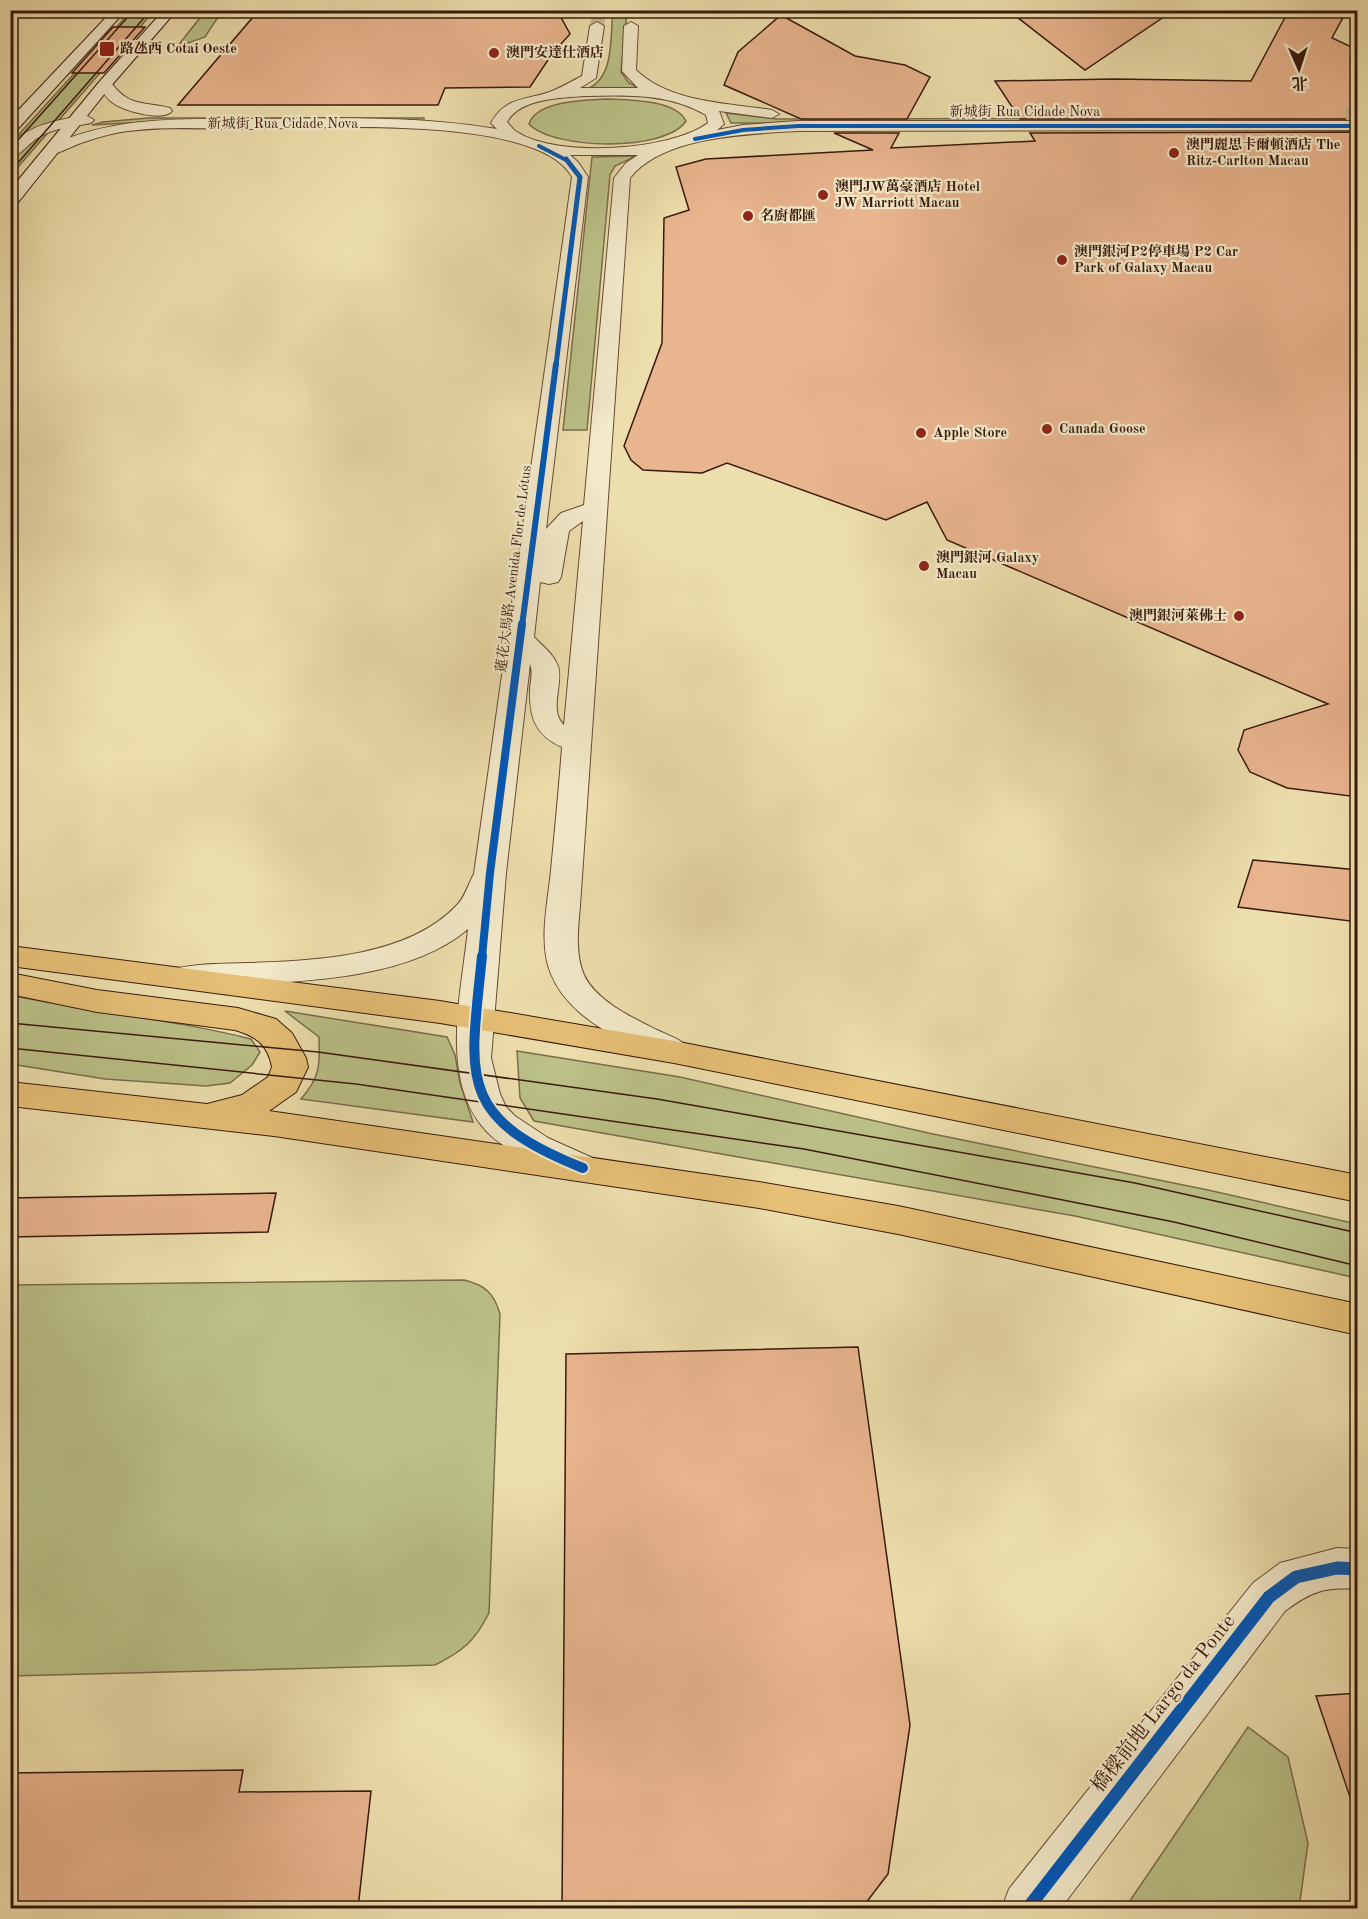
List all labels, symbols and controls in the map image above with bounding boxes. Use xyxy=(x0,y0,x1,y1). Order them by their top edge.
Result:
north arrow xyxy=(1269,39,1329,99)
marker: 路氹西 Cotai Oeste xyxy=(98,40,116,58)
place label: 路氹西 Cotai Oeste xyxy=(120,41,237,56)
place label: 澳門安達仕酒店 xyxy=(506,44,604,60)
marker: 澳門安達仕酒店 xyxy=(487,46,501,60)
text: 北 xyxy=(1291,74,1308,92)
street label: 新城街 Rua Cidade Nova xyxy=(950,104,1100,119)
street label: 新城街 Rua Cidade Nova xyxy=(208,116,358,131)
place label: 澳門麗思卡爾頓酒店 The Ritz-Carlton Macau xyxy=(1186,136,1340,168)
marker: 澳門麗思卡爾頓酒店 The Ritz-Carlton Macau xyxy=(1167,146,1181,160)
place label: 澳門JW萬豪酒店 Hotel JW Marriott Macau xyxy=(835,178,980,210)
marker: 澳門JW萬豪酒店 Hotel JW Marriott Macau xyxy=(816,188,830,202)
place label: 名廚都匯 xyxy=(760,207,816,223)
marker: 名廚都匯 xyxy=(741,209,755,223)
place label: 澳門銀河P2停車場 P2 Car Park of Galaxy Macau xyxy=(1074,243,1238,275)
marker: 澳門銀河P2停車場 P2 Car Park of Galaxy Macau xyxy=(1055,253,1069,267)
marker: Canada Goose xyxy=(1040,422,1054,436)
place label: Canada Goose xyxy=(1059,422,1146,436)
marker: Apple Store xyxy=(914,426,928,440)
place label: Apple Store xyxy=(933,426,1007,440)
street label: 蓮花大馬路 Avenida Flor de Lótus xyxy=(493,464,534,673)
place label: 澳門銀河 Galaxy Macau xyxy=(936,549,1039,581)
marker: 澳門銀河 Galaxy Macau xyxy=(917,559,931,573)
place label: 澳門銀河萊佛士 xyxy=(1129,607,1227,623)
marker: 澳門銀河萊佛士 xyxy=(1232,609,1246,623)
street label: 橋樑前地 Largo da Ponte xyxy=(1087,1610,1239,1796)

